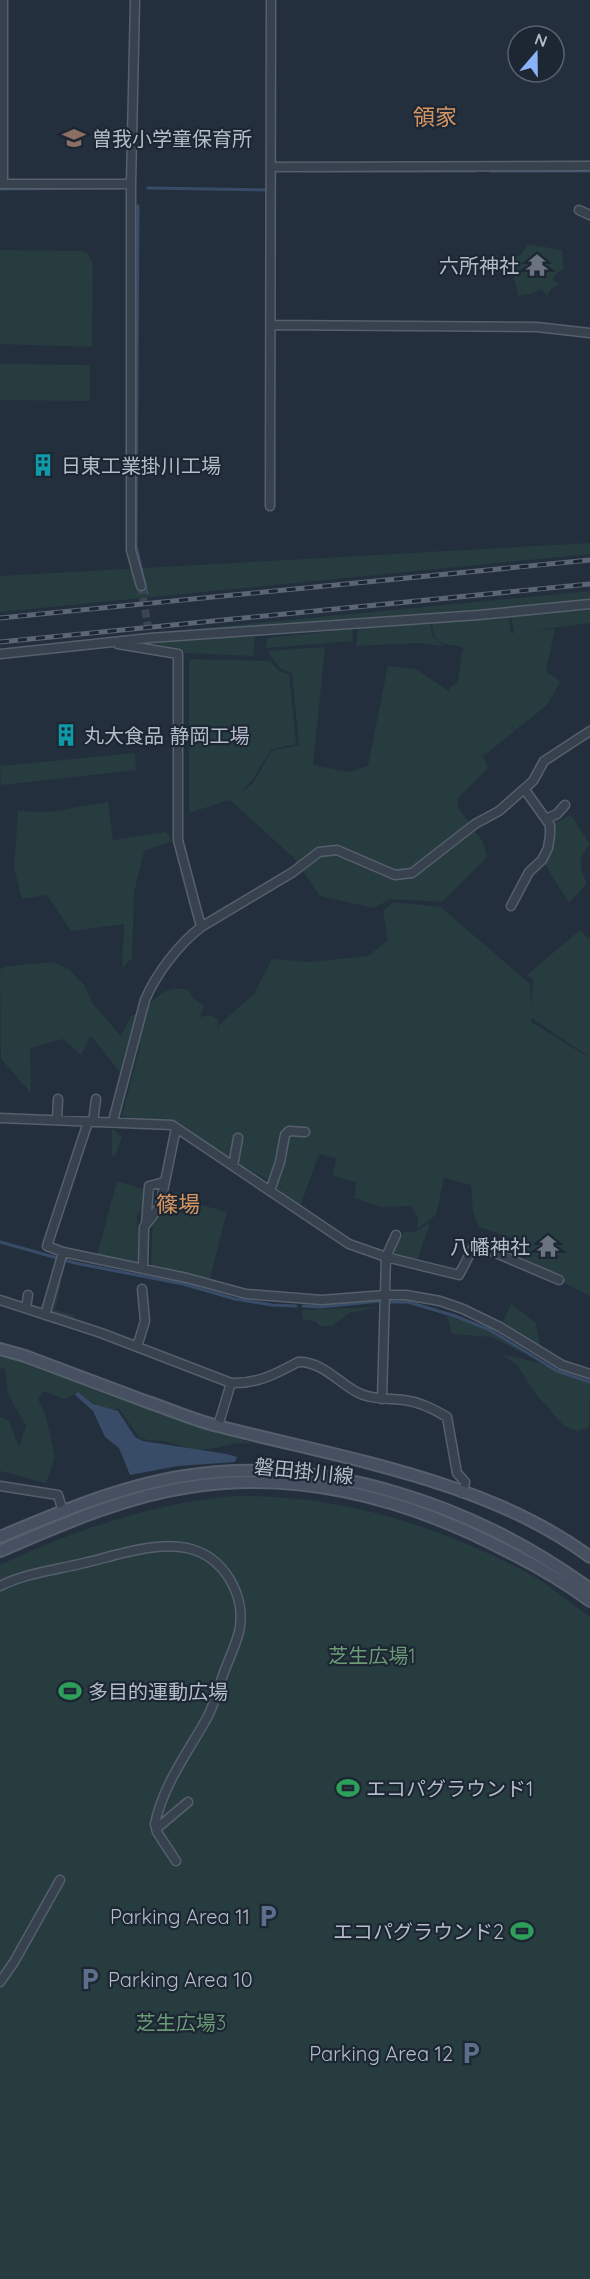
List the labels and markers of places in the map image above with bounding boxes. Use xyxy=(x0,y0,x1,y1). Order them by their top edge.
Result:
school or university icon: 曽我小学童保育所 xyxy=(61,125,87,151)
place label: 曽我小学童保育所 xyxy=(92,126,252,151)
temple icon: 六所神社 xyxy=(524,252,550,278)
place label: 六所神社 xyxy=(439,253,519,278)
building icon: 日東工業掛川工場 xyxy=(30,452,56,478)
place label: 日東工業掛川工場 xyxy=(61,453,221,478)
building icon: 丸大食品 静岡工場 xyxy=(53,722,79,748)
place label: 丸大食品 静岡工場 xyxy=(84,723,249,748)
temple icon: 八幡神社 xyxy=(535,1233,561,1259)
place label: 八幡神社 xyxy=(450,1234,530,1259)
sports icon: 多目的運動広場 xyxy=(57,1678,83,1704)
place label: 多目的運動広場 xyxy=(88,1679,228,1704)
sports icon: エコパグラウンド1 xyxy=(335,1775,361,1801)
place label: エコパグラウンド1 xyxy=(366,1776,533,1801)
parking icon: Parking Area 11 xyxy=(255,1903,281,1929)
place label: Parking Area 11 xyxy=(110,1904,250,1929)
sports icon: エコパグラウンド2 xyxy=(509,1918,535,1944)
place label: エコパグラウンド2 xyxy=(333,1919,504,1944)
parking icon: Parking Area 10 xyxy=(77,1966,103,1992)
place label: Parking Area 10 xyxy=(108,1967,253,1992)
parking icon: Parking Area 12 xyxy=(458,2040,484,2066)
place label: Parking Area 12 xyxy=(309,2041,453,2066)

